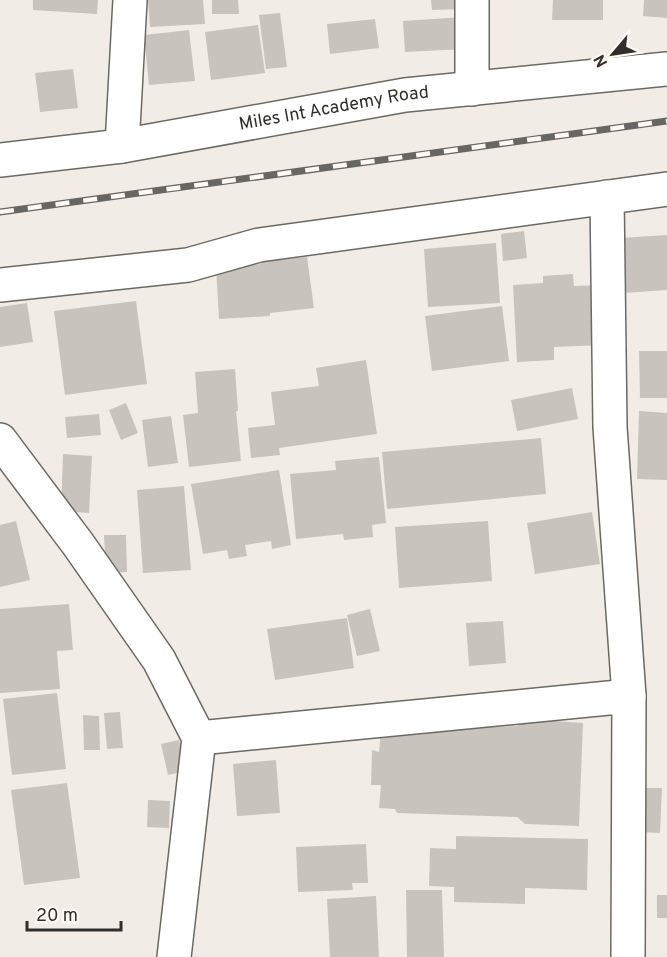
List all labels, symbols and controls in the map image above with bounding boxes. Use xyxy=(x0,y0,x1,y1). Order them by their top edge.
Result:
north arrow xyxy=(583,24,643,84)
text: N xyxy=(590,50,613,70)
street label: Miles Int Academy Road xyxy=(237,81,430,136)
scale bar xyxy=(27,894,122,932)
text: 20 m xyxy=(36,905,78,928)

